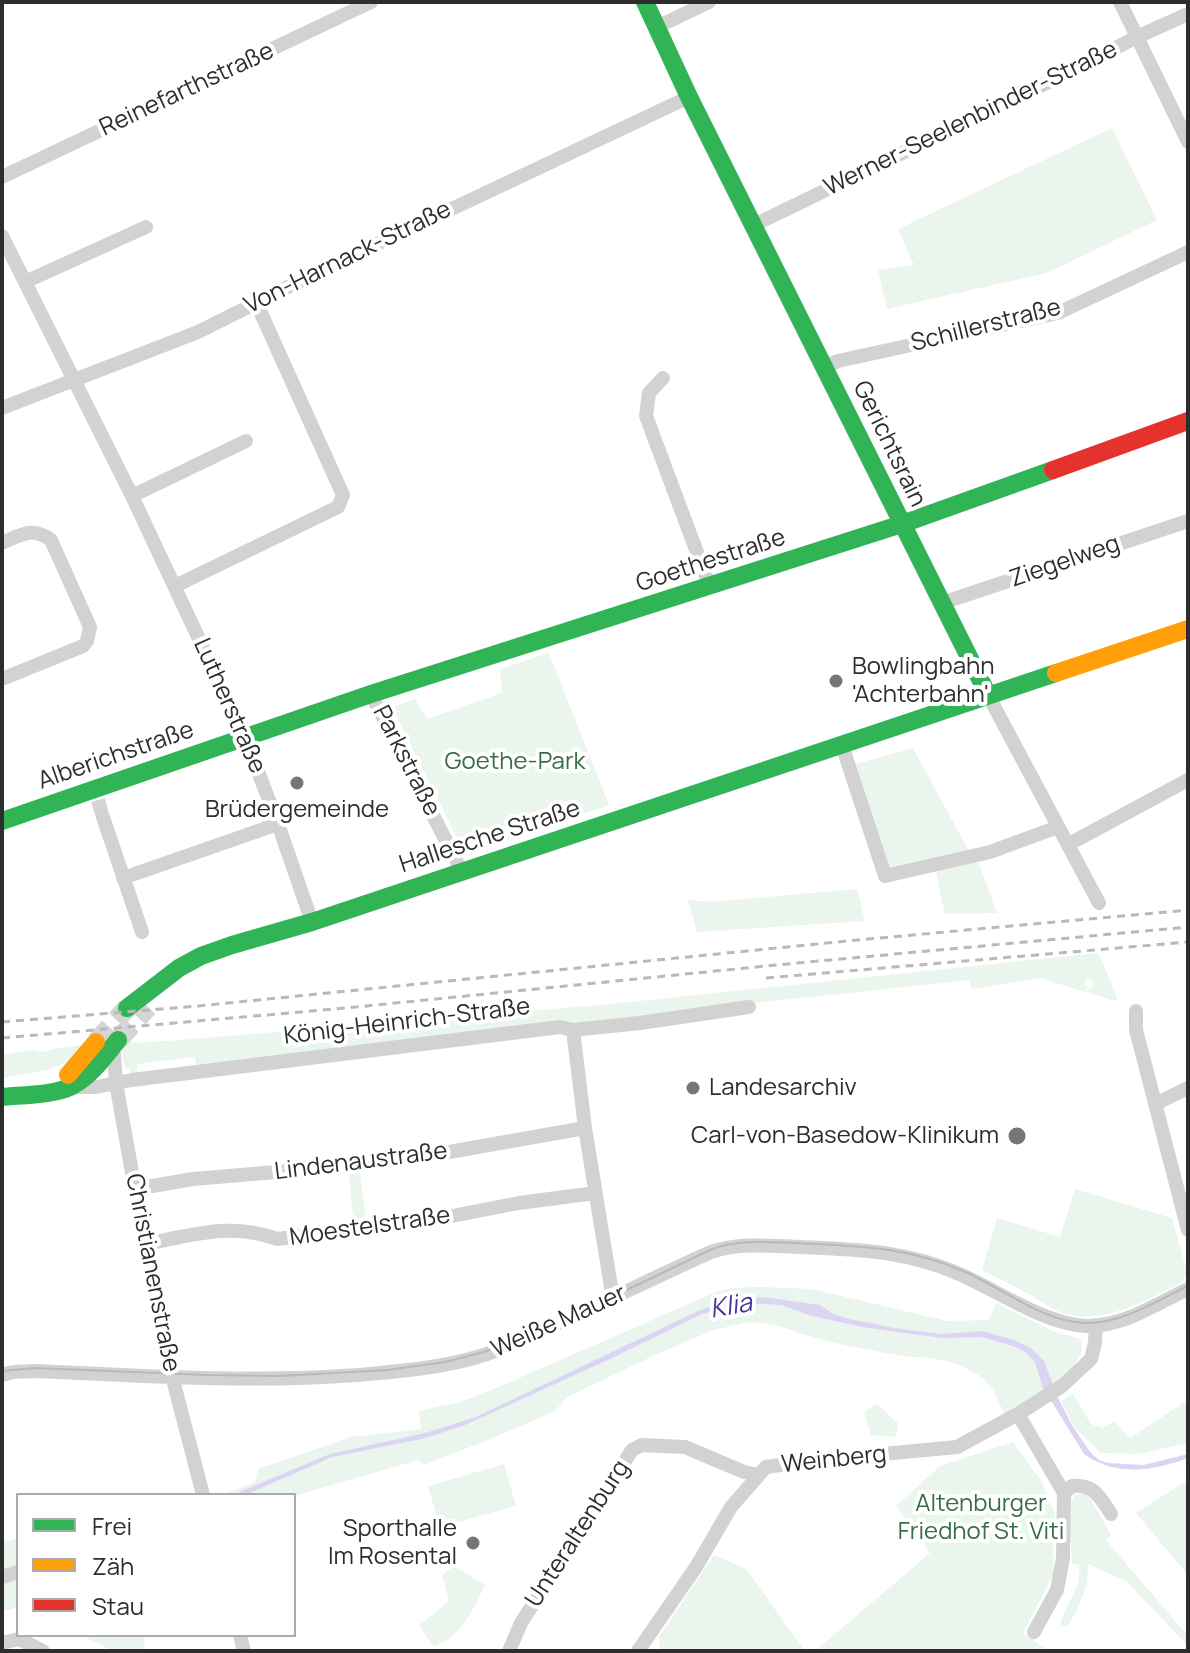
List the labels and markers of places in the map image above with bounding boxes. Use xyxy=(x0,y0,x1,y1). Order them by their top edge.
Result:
place label: Bowlingbahn 'Achterbahn' xyxy=(852,653,995,709)
marker: Bowlingbahn 'Achterbahn' xyxy=(827,672,845,690)
marker: Brüdergemeinde xyxy=(288,774,306,792)
place label: Brüdergemeinde xyxy=(205,796,389,824)
place label: Landesarchiv xyxy=(709,1074,857,1102)
marker: Landesarchiv xyxy=(684,1079,702,1097)
place label: Carl-von-Basedow-Klinikum xyxy=(691,1122,999,1150)
marker: Carl-von-Basedow-Klinikum xyxy=(1006,1125,1028,1147)
place label: Sporthalle Im Rosental xyxy=(328,1515,457,1571)
marker: Sporthalle Im Rosental xyxy=(464,1534,482,1552)

